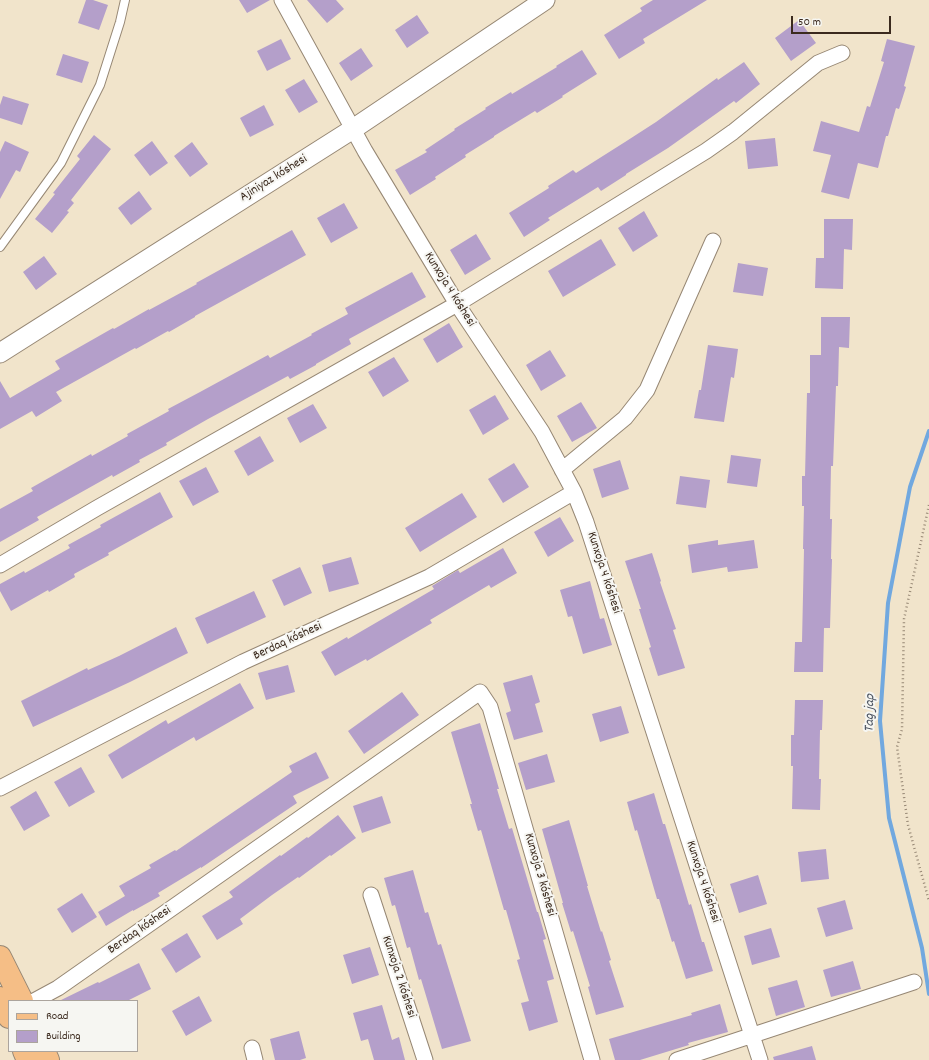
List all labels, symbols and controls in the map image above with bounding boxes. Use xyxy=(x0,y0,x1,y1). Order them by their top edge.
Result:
scale bar xyxy=(793,8,893,34)
text: 50 m xyxy=(798,14,821,31)
street label: Ajiniyaz kóshesi xyxy=(237,152,311,206)
street label: Kunxoja 4 kóshesi xyxy=(420,250,478,330)
street label: Kunxoja 4 kóshesi xyxy=(582,530,624,616)
street label: Berdaq kóshesi xyxy=(251,619,325,665)
water label: Tag jap xyxy=(862,694,880,732)
street label: Kunxoja 3 kóshesi xyxy=(520,832,558,918)
street label: Kunxoja 4 kóshesi xyxy=(681,839,723,925)
street label: Berdaq kóshesi xyxy=(105,903,175,959)
street label: Kunxoja 2 kóshesi xyxy=(377,934,419,1020)
legend xyxy=(8,1000,138,1052)
text: Road xyxy=(46,1008,68,1025)
text: Building xyxy=(46,1028,81,1045)

